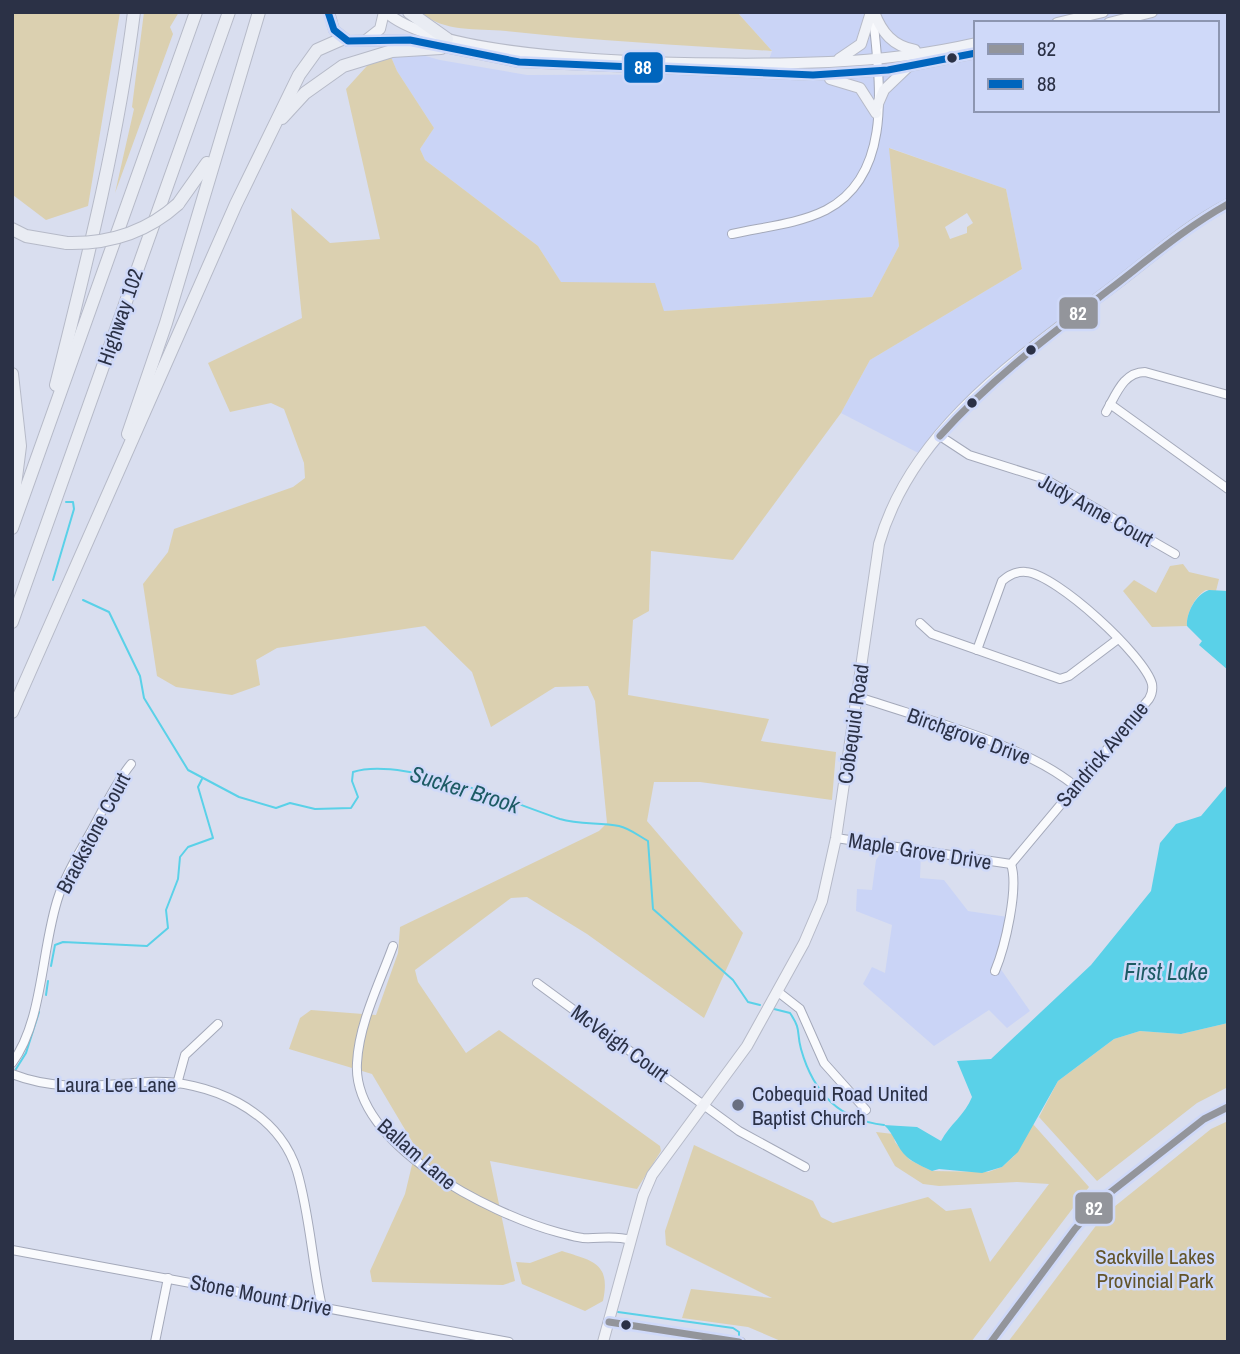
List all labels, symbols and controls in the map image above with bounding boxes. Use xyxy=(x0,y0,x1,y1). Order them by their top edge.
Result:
legend xyxy=(974,21,1219,112)
text: 82 xyxy=(1037,34,1056,63)
line badge: 88 xyxy=(623,51,664,84)
unlabelled marker xyxy=(945,51,959,65)
text: 88 xyxy=(634,54,652,80)
text: 88 xyxy=(1037,69,1056,98)
street label: Highway 102 xyxy=(90,265,150,369)
line badge: 82 xyxy=(1058,296,1099,330)
text: 82 xyxy=(1069,300,1087,326)
unlabelled marker xyxy=(1024,343,1038,357)
unlabelled marker xyxy=(965,396,979,410)
street label: Judy Anne Court xyxy=(1033,466,1159,554)
street label: Cobequid Road xyxy=(830,662,876,786)
street label: Sandrick Avenue xyxy=(1049,695,1155,813)
street label: Birchgrove Drive xyxy=(903,700,1035,772)
water label: Sucker Brook xyxy=(406,758,525,821)
street label: Brackstone Court xyxy=(49,767,137,899)
street label: Maple Grove Drive xyxy=(846,825,994,877)
water label: First Lake xyxy=(1124,956,1208,987)
street label: McVeigh Court xyxy=(565,998,675,1088)
street label: Laura Lee Lane xyxy=(56,1070,176,1099)
place label: Cobequid Road United Baptist Church xyxy=(752,1079,928,1132)
marker: Cobequid Road United Baptist Church xyxy=(730,1097,746,1113)
street label: Ballam Lane xyxy=(371,1112,463,1196)
line badge: 82 xyxy=(1074,1191,1114,1225)
text: 82 xyxy=(1085,1195,1103,1221)
park label: Sackville Lakes Provincial Park xyxy=(1095,1242,1215,1295)
street label: Stone Mount Drive xyxy=(188,1267,334,1323)
unlabelled marker xyxy=(619,1318,633,1332)

